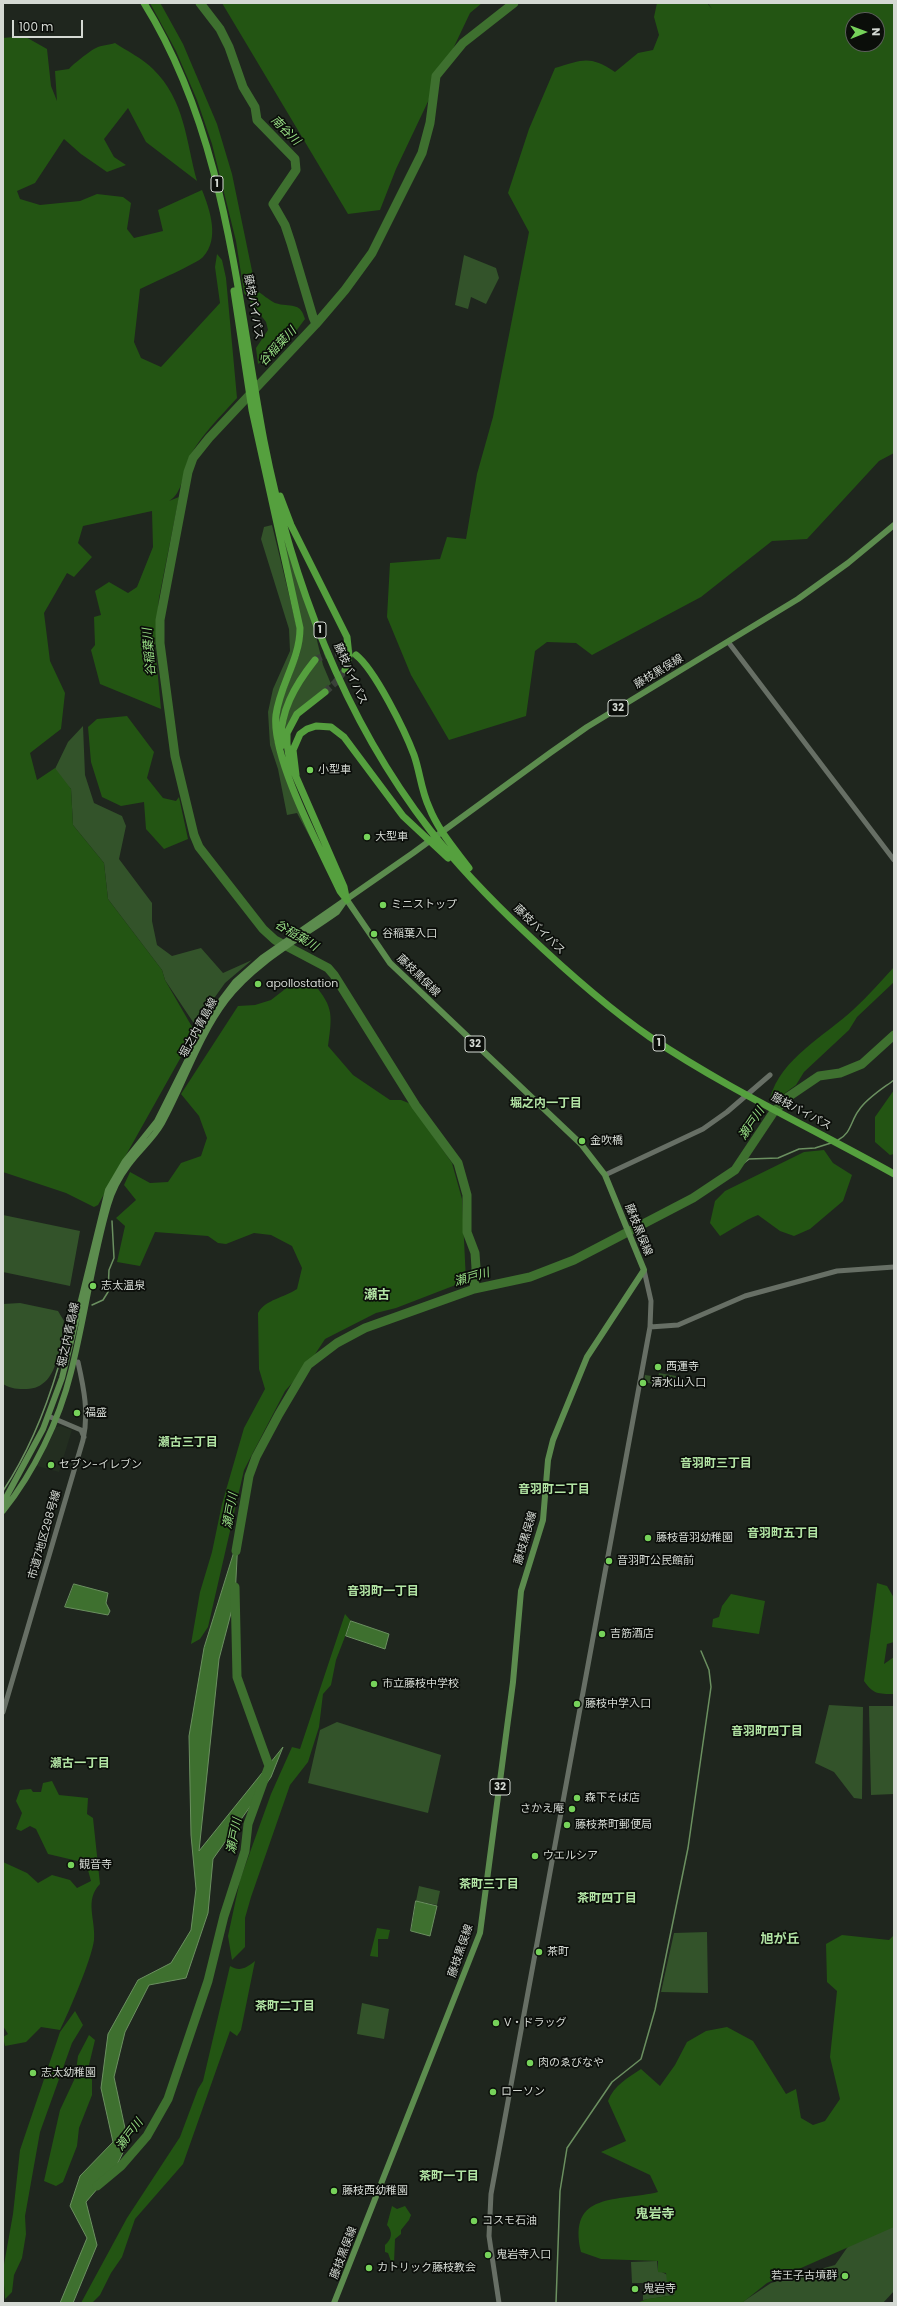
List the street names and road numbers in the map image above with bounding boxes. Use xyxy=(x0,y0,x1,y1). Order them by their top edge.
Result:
road number: 1 xyxy=(211,176,223,192)
street label: 藤枝バイパス xyxy=(241,273,265,341)
road number: 1 xyxy=(314,622,326,638)
street label: 藤枝バイパス xyxy=(331,641,369,707)
street label: 藤枝黒俣線 xyxy=(632,652,686,692)
road number: 32 xyxy=(608,700,628,716)
street label: 藤枝バイパス xyxy=(511,902,567,958)
street label: 藤枝黒俣線 xyxy=(394,952,442,1000)
street label: 堀之内青島線 xyxy=(177,996,221,1060)
road number: 1 xyxy=(653,1035,665,1051)
road number: 32 xyxy=(465,1036,485,1052)
street label: 藤枝バイパス xyxy=(769,1091,833,1133)
street label: 藤枝黒俣線 xyxy=(622,1202,654,1258)
street label: 堀之内青島線 xyxy=(56,1301,82,1369)
street label: 市道7地区298号線 xyxy=(26,1489,64,1581)
street label: 藤枝黒俣線 xyxy=(512,1510,540,1566)
road number: 32 xyxy=(490,1779,510,1795)
street label: 藤枝黒俣線 xyxy=(446,1923,476,1979)
street label: 藤枝黒俣線 xyxy=(328,2225,360,2281)

